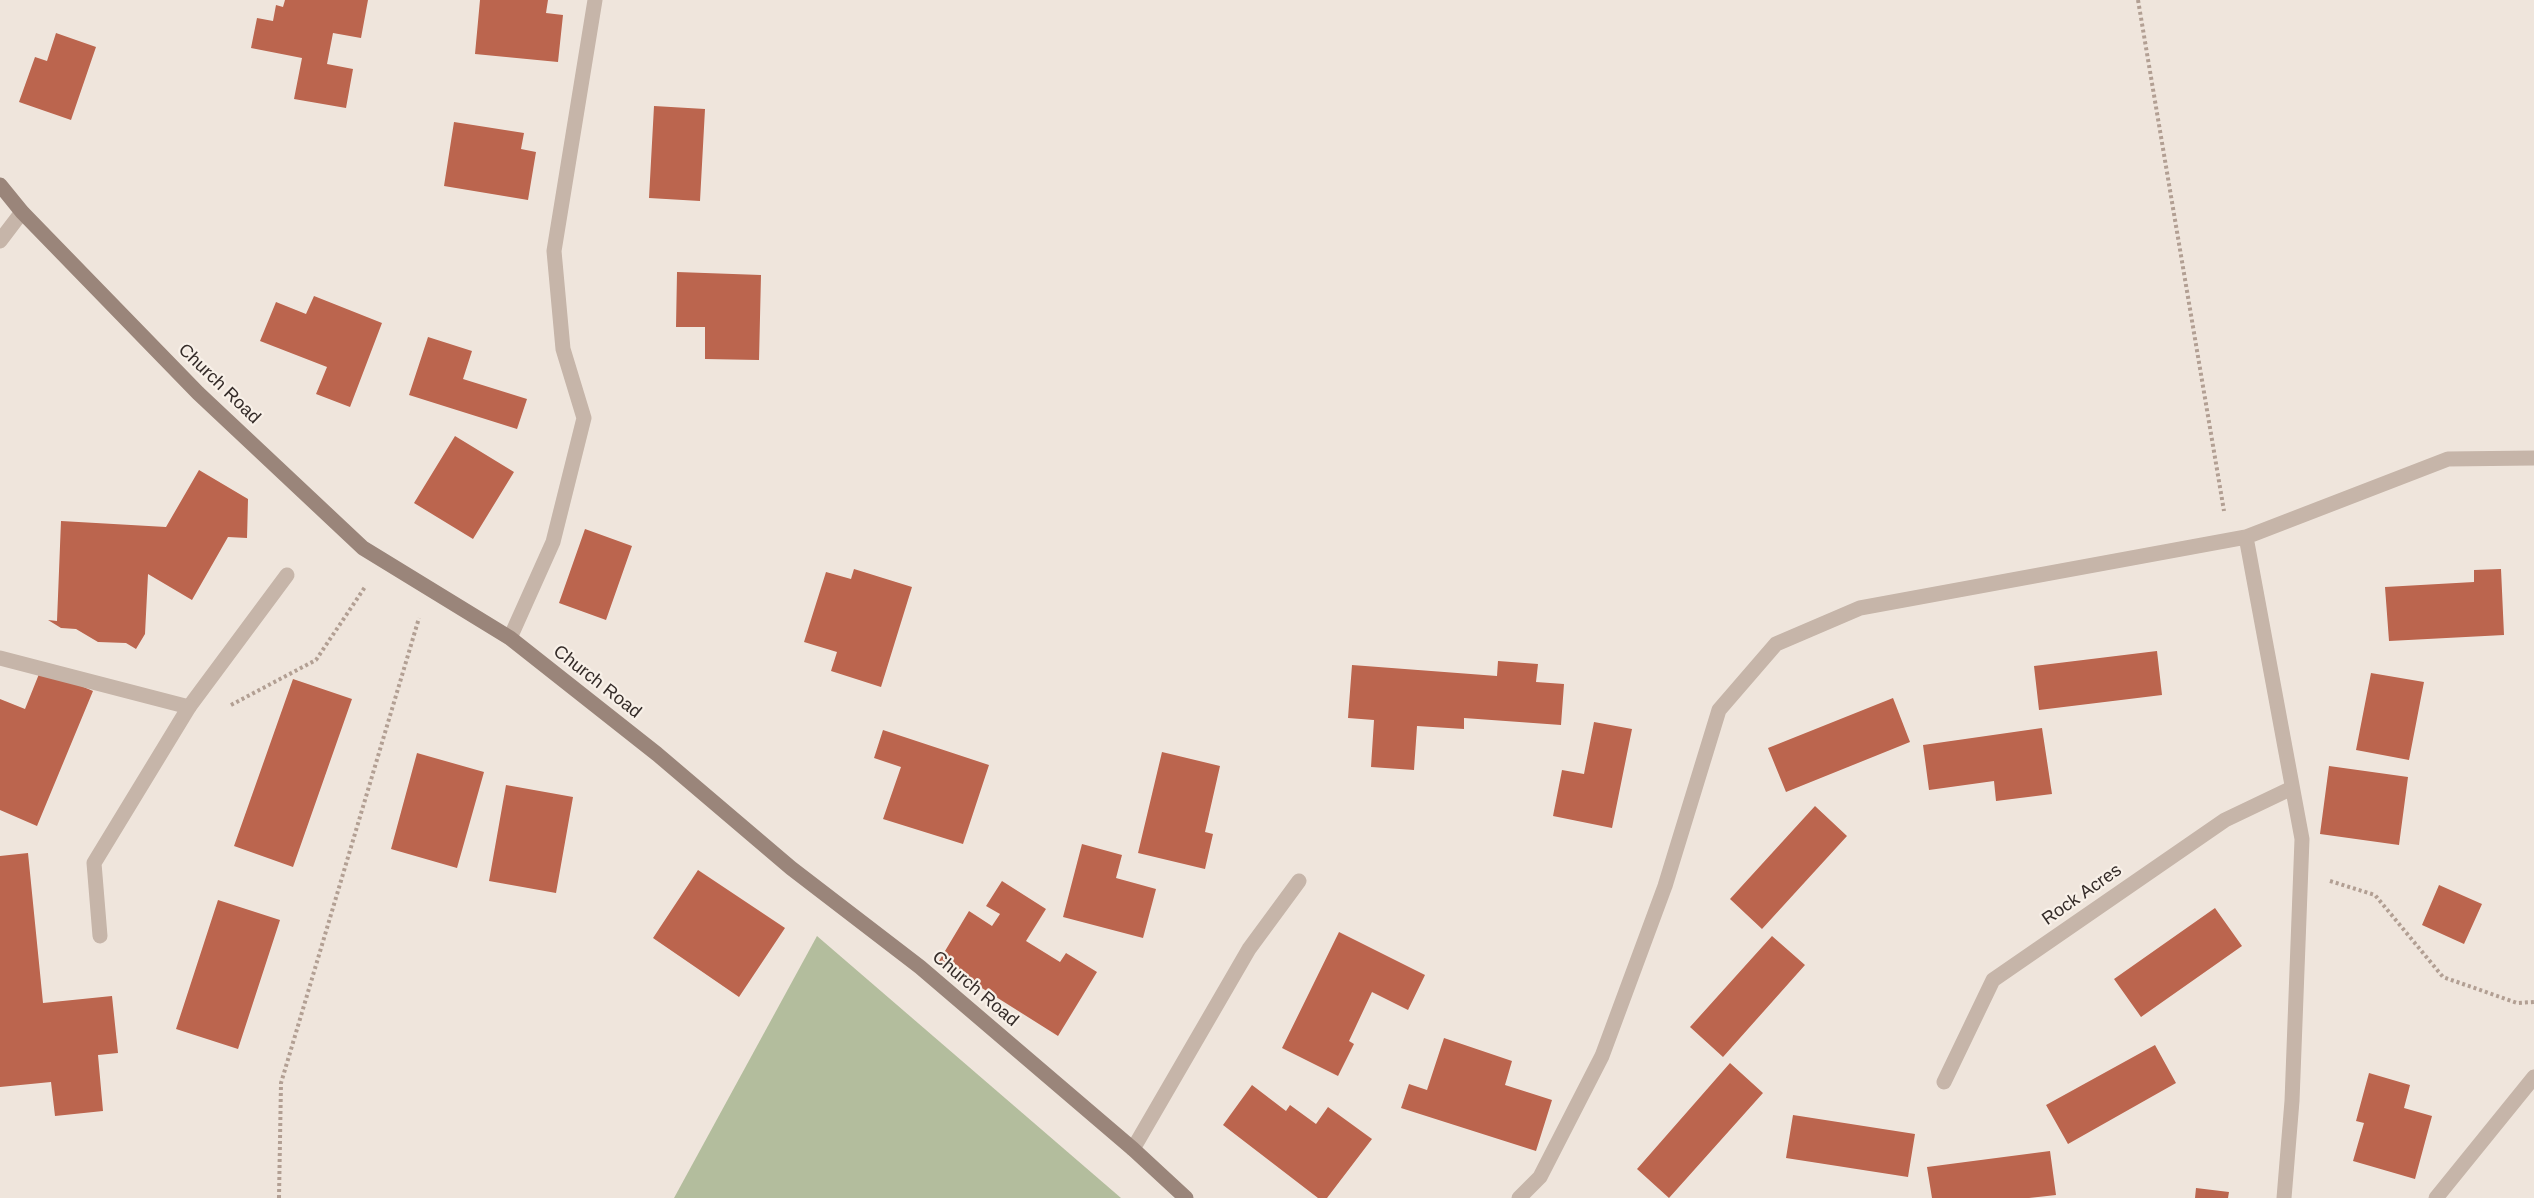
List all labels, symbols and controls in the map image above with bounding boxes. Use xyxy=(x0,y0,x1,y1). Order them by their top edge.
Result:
street label: Church Road xyxy=(173,339,265,429)
street label: Church Road xyxy=(549,641,645,723)
street label: Rock Acres xyxy=(2038,860,2126,930)
street label: Church Road xyxy=(927,947,1023,1031)

